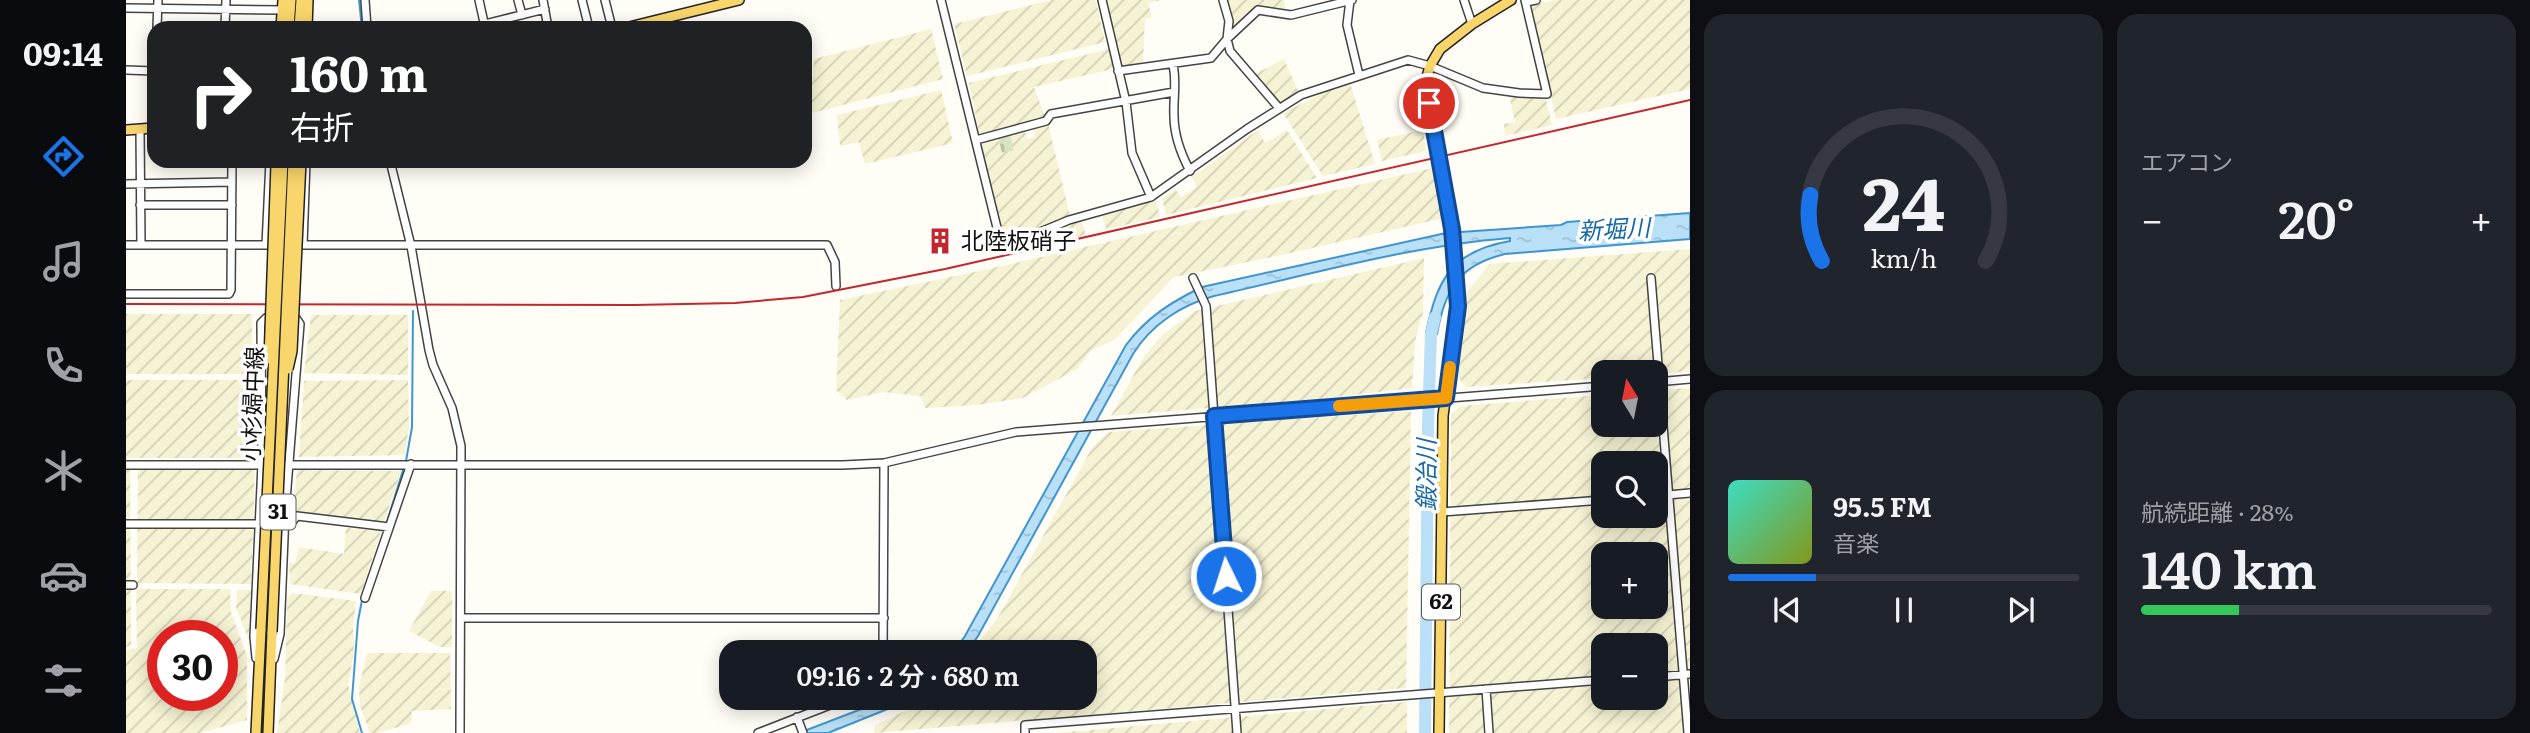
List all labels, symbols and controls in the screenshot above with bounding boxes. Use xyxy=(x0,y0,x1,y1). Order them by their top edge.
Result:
text: 09:14 xyxy=(23,28,103,76)
text: 160 m xyxy=(290,34,428,107)
icon: right xyxy=(175,49,266,140)
pin xyxy=(1399,73,1459,133)
icon: arrive xyxy=(1410,84,1448,122)
text: 右折 xyxy=(290,101,354,149)
icon: directions xyxy=(39,132,88,181)
text: エアコン xyxy=(2141,144,2233,178)
text: 24 xyxy=(1862,145,1945,253)
text: 20° xyxy=(2278,178,2355,255)
text: − xyxy=(2141,189,2163,246)
text: + xyxy=(2470,189,2492,246)
water label: 新堀川 xyxy=(1577,208,1654,247)
place label: 北陸板硝子 xyxy=(961,222,1076,256)
building icon: 北陸板硝子 xyxy=(925,226,955,256)
icon: music xyxy=(39,237,88,286)
text: km/h xyxy=(1870,239,1937,276)
icon: phone xyxy=(39,341,88,390)
street label: 小杉婦中線 xyxy=(232,346,270,462)
north arrow xyxy=(1591,360,1668,438)
map controls xyxy=(1591,360,1668,710)
water label: 鍛冶川 xyxy=(1407,436,1442,511)
icon: climate xyxy=(39,446,88,495)
button: search xyxy=(1591,451,1668,528)
text: 95.5 FM xyxy=(1833,486,1932,525)
road number: 31 xyxy=(260,494,296,530)
text: 航続距離 · 28% xyxy=(2141,494,2294,528)
text: 音楽 xyxy=(1833,525,1879,559)
text: 140 km xyxy=(2141,528,2317,605)
position arrow xyxy=(1189,539,1263,613)
button: + xyxy=(1591,542,1668,619)
icon: car xyxy=(39,551,88,600)
road number: 62 xyxy=(1422,584,1460,620)
icon: previous xyxy=(1768,591,1806,629)
icon: pause xyxy=(1885,591,1923,629)
icon: next xyxy=(2002,591,2040,629)
speed limit sign: 30 xyxy=(147,620,238,711)
button: − xyxy=(1591,633,1668,710)
text: 09:16 · 2 分 · 680 m xyxy=(797,655,1019,694)
icon: filters xyxy=(39,656,88,705)

